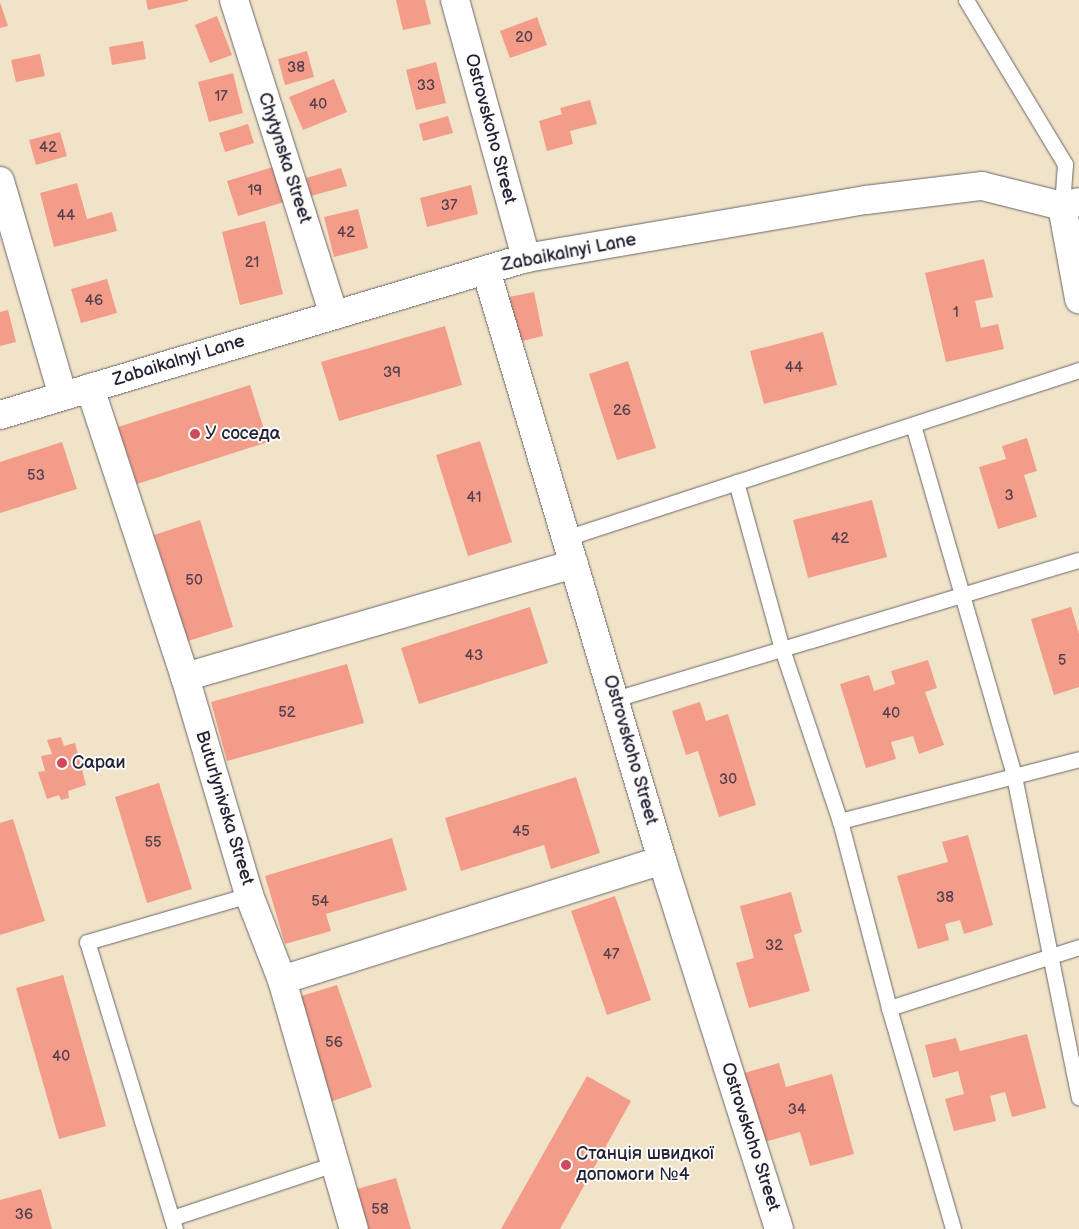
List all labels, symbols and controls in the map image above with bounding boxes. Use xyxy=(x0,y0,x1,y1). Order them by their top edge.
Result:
house number: 20 xyxy=(515,29,533,47)
street label: Ostrovskoho Street xyxy=(459,51,521,207)
house number: 38 xyxy=(287,59,305,77)
house number: 33 xyxy=(417,77,435,95)
house number: 17 xyxy=(214,88,228,106)
street label: Chytynska Street xyxy=(253,90,315,226)
house number: 40 xyxy=(309,96,327,114)
house number: 42 xyxy=(39,139,57,157)
house number: 19 xyxy=(248,182,262,200)
house number: 37 xyxy=(441,197,457,215)
house number: 44 xyxy=(57,207,75,225)
house number: 42 xyxy=(337,224,355,242)
street label: Zabaikalnyi Lane xyxy=(500,229,638,277)
house number: 21 xyxy=(245,254,259,272)
house number: 46 xyxy=(85,292,103,310)
house number: 1 xyxy=(953,304,959,322)
street label: Zabaikalnyi Lane xyxy=(111,331,247,391)
house number: 44 xyxy=(785,359,803,377)
house number: 39 xyxy=(383,364,401,382)
house number: 26 xyxy=(613,402,631,420)
place label: У соседа xyxy=(205,423,280,445)
marker: У соседа xyxy=(189,428,201,440)
house number: 53 xyxy=(27,467,45,485)
house number: 3 xyxy=(1004,487,1014,505)
house number: 41 xyxy=(467,489,481,507)
house number: 42 xyxy=(831,530,849,548)
house number: 50 xyxy=(185,572,203,590)
house number: 43 xyxy=(465,647,483,665)
house number: 5 xyxy=(1058,652,1066,670)
street label: Ostrovskoho Street xyxy=(598,672,662,828)
house number: 52 xyxy=(278,704,296,722)
house number: 40 xyxy=(882,705,900,723)
street label: Buturlynivska Street xyxy=(190,728,258,888)
place label: Сараи xyxy=(72,752,126,774)
marker: Сараи xyxy=(56,757,68,769)
house number: 30 xyxy=(719,771,737,789)
house number: 45 xyxy=(512,823,530,841)
house number: 55 xyxy=(144,834,162,852)
house number: 38 xyxy=(936,889,954,907)
house number: 54 xyxy=(311,893,329,911)
house number: 32 xyxy=(765,937,783,955)
house number: 47 xyxy=(603,946,619,964)
house number: 56 xyxy=(325,1034,343,1052)
house number: 40 xyxy=(52,1048,70,1066)
street label: Ostrovskoho Street xyxy=(716,1060,784,1214)
house number: 34 xyxy=(788,1101,806,1119)
place label: Станція швидкої допомоги №4 xyxy=(576,1144,714,1186)
marker: Станція швидкої допомоги №4 xyxy=(560,1159,572,1171)
house number: 58 xyxy=(371,1201,389,1219)
house number: 36 xyxy=(15,1206,33,1224)

